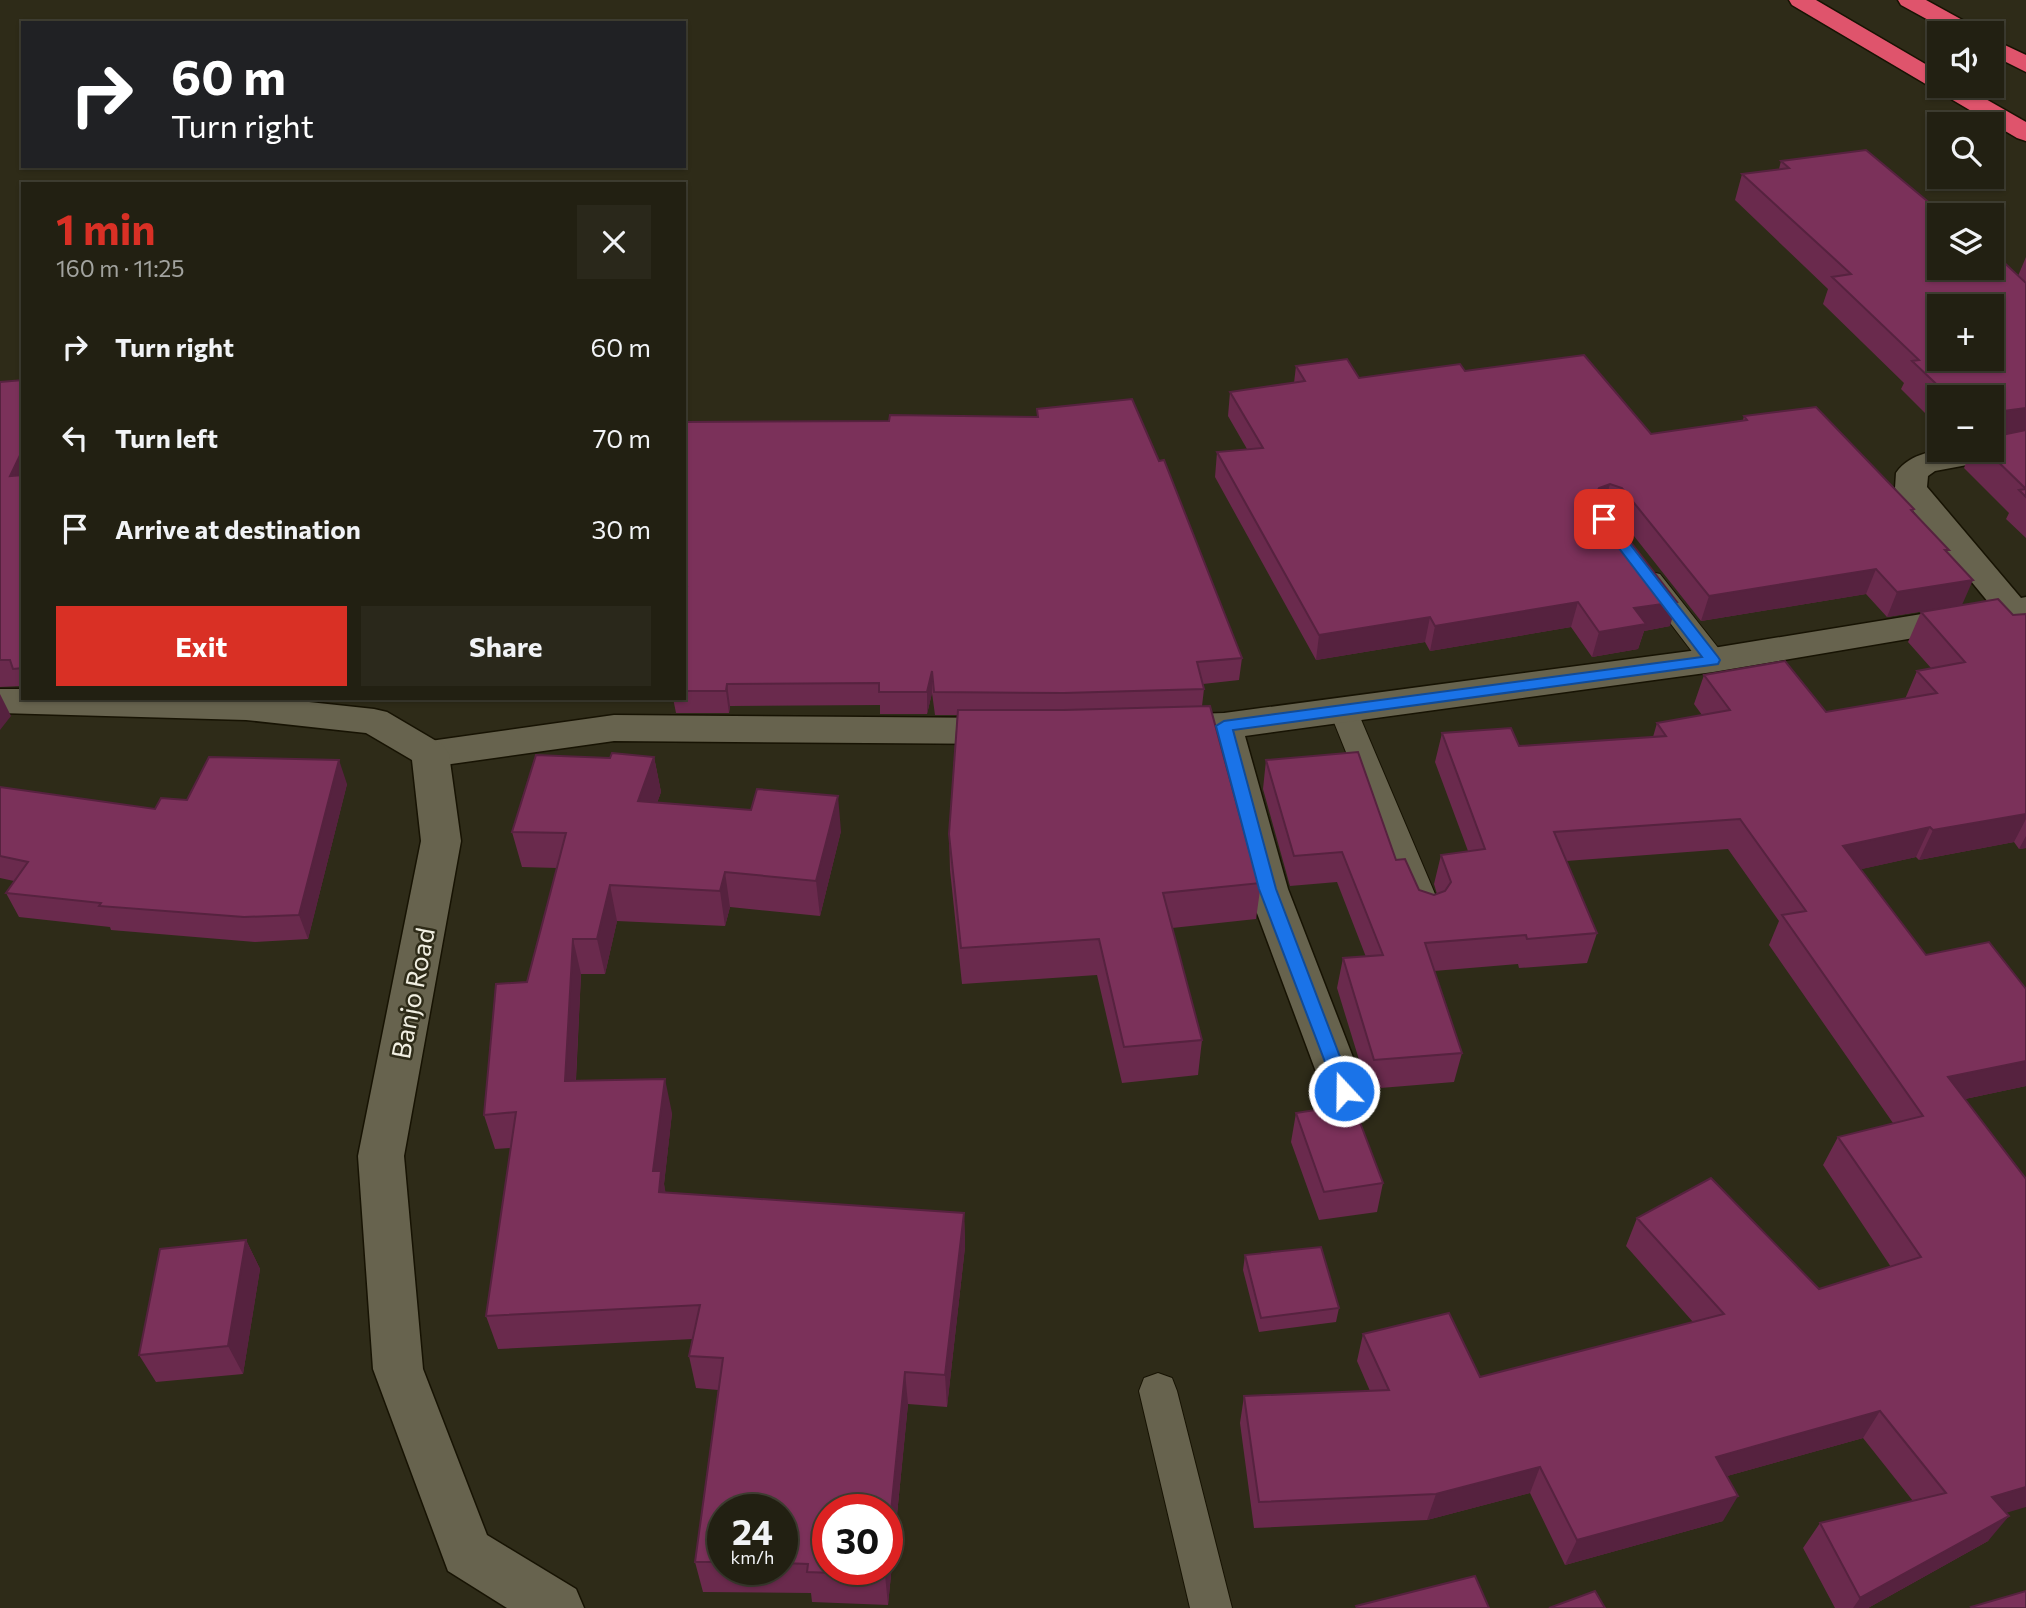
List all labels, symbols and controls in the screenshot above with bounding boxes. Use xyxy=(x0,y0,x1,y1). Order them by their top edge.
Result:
map controls xyxy=(1927,21,2004,462)
button: sound xyxy=(1927,21,2004,98)
text: 60 m xyxy=(171,45,286,105)
icon: right xyxy=(56,49,147,140)
text: Turn right xyxy=(171,105,314,145)
button: search xyxy=(1927,112,2004,189)
text: 1 min xyxy=(56,202,156,254)
button: layers xyxy=(1927,203,2004,280)
button: close xyxy=(577,205,651,279)
text: 160 m · 11:25 xyxy=(56,254,185,282)
button: + xyxy=(1927,294,2004,371)
icon: right xyxy=(56,328,94,366)
text: Turn right xyxy=(115,331,234,362)
text: 60 m xyxy=(591,331,651,362)
button: − xyxy=(1927,385,2004,462)
icon: left xyxy=(56,419,94,457)
text: Turn left xyxy=(115,422,218,453)
text: 70 m xyxy=(593,422,651,453)
pin xyxy=(1574,489,1634,549)
icon: arrive xyxy=(1585,500,1623,538)
icon: arrive xyxy=(56,510,94,548)
text: Arrive at destination xyxy=(115,513,361,544)
text: 30 m xyxy=(592,513,651,544)
button: Exit xyxy=(56,606,347,686)
button: Share xyxy=(361,606,651,686)
street label: Banjo Road xyxy=(384,925,440,1061)
position arrow xyxy=(1307,1054,1381,1128)
speed limit sign: 30 xyxy=(812,1494,903,1585)
text: 24 xyxy=(732,1509,773,1552)
text: km/h xyxy=(731,1546,774,1568)

